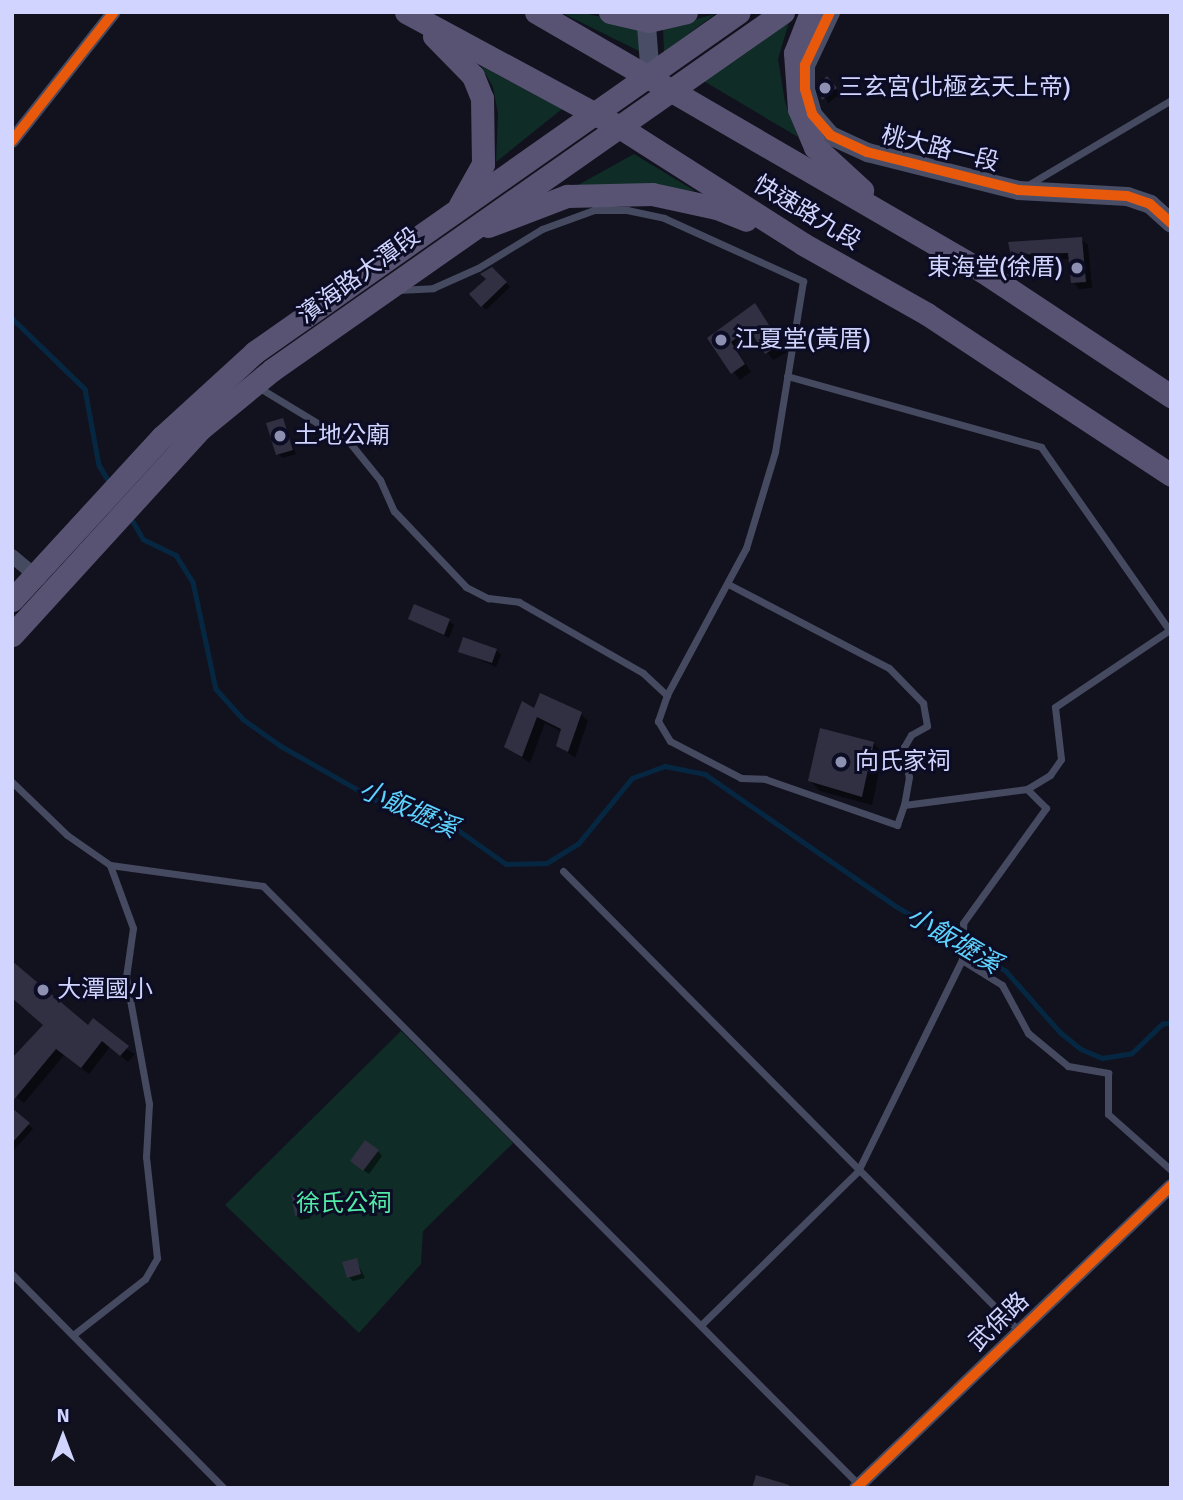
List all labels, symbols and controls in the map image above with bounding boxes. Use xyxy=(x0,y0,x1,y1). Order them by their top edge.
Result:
place label: 三玄宮(北極玄天上帝) xyxy=(839,74,1071,102)
marker: 三玄宮(北極玄天上帝) xyxy=(817,80,833,96)
street label: 桃大路一段 xyxy=(878,121,1002,177)
street label: 快速路九段 xyxy=(748,170,866,256)
street label: 濱海路大潭段 xyxy=(292,222,426,330)
place label: 東海堂(徐厝) xyxy=(927,254,1063,282)
marker: 東海堂(徐厝) xyxy=(1069,260,1085,276)
place label: 江夏堂(黃厝) xyxy=(735,326,871,354)
marker: 江夏堂(黃厝) xyxy=(713,332,729,348)
place label: 土地公廟 xyxy=(294,422,390,450)
marker: 土地公廟 xyxy=(272,428,288,444)
place label: 向氏家祠 xyxy=(855,748,951,776)
marker: 向氏家祠 xyxy=(833,754,849,770)
water label: 小飯壢溪 xyxy=(354,775,462,845)
water label: 小飯壢溪 xyxy=(900,901,1006,981)
place label: 大潭國小 xyxy=(57,976,153,1004)
marker: 大潭國小 xyxy=(35,982,51,998)
park label: 徐氏公祠 xyxy=(296,1190,392,1218)
street label: 武保路 xyxy=(963,1287,1035,1357)
north arrow xyxy=(28,1402,98,1472)
text: N xyxy=(56,1404,70,1428)

